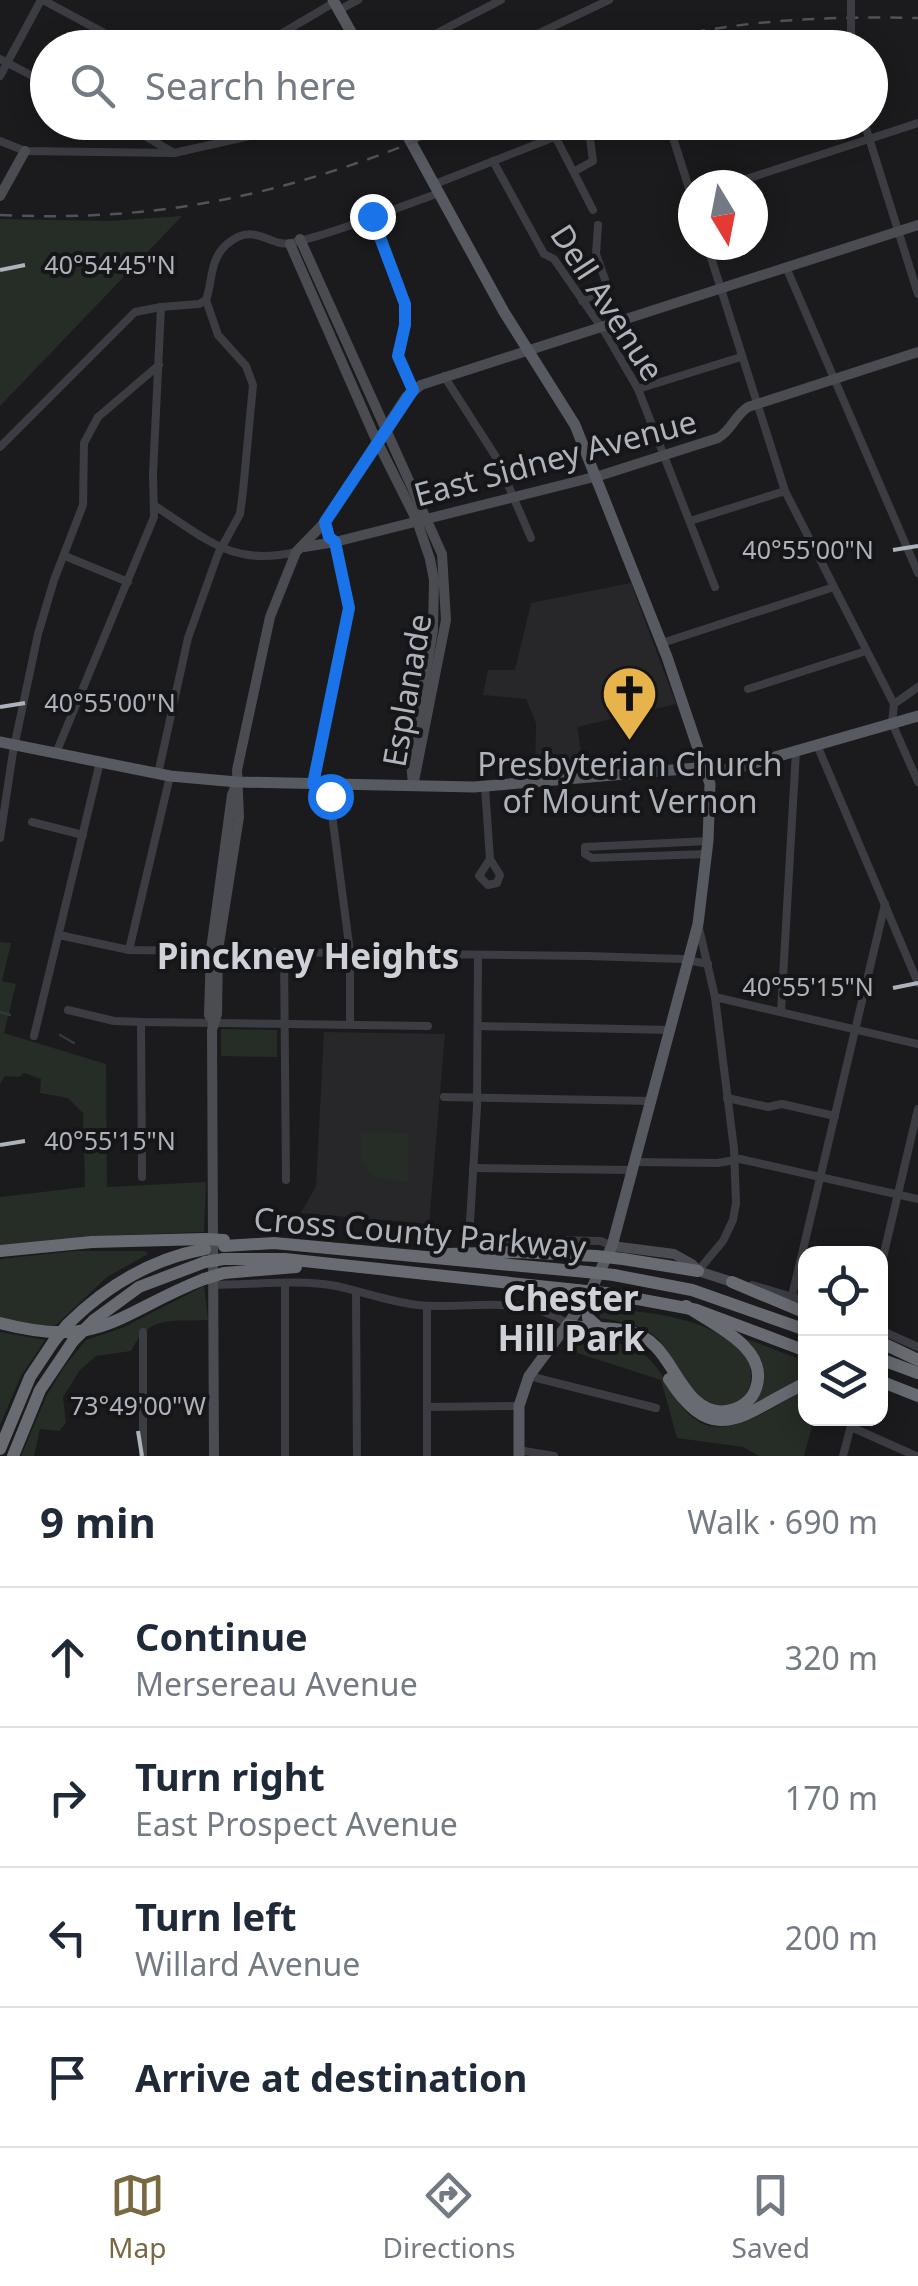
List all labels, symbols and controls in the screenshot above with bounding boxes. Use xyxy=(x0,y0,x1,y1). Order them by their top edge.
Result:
search box xyxy=(30,30,888,140)
icon: search xyxy=(65,58,120,113)
text: Search here xyxy=(145,59,356,111)
north arrow xyxy=(678,170,768,260)
route end xyxy=(350,194,396,240)
street label: Dell Avenue xyxy=(541,215,675,389)
text: 40°54'45"N xyxy=(44,247,176,281)
street label: East Sidney Avenue xyxy=(409,399,701,515)
text: 40°55'00"N xyxy=(742,532,874,566)
street label: Esplanade xyxy=(371,610,441,770)
church icon: Presbyterian Church of Mount Vernon xyxy=(600,664,660,743)
text: 40°55'00"N xyxy=(44,685,176,719)
place label: Presbyterian Church of Mount Vernon xyxy=(477,742,783,822)
route start xyxy=(308,774,354,820)
district label: Pinckney Heights xyxy=(157,932,459,979)
text: 40°55'15"N xyxy=(742,969,874,1003)
text: 40°55'15"N xyxy=(44,1123,176,1157)
street label: Cross County Parkway xyxy=(252,1196,589,1268)
map controls xyxy=(798,1246,888,1426)
button: locate xyxy=(798,1246,888,1336)
district label: Chester Hill Park xyxy=(497,1274,645,1361)
button: layers xyxy=(798,1336,888,1426)
text: 73°49'00"W xyxy=(70,1388,206,1422)
text: 9 min xyxy=(40,1493,156,1550)
text: Walk · 690 m xyxy=(687,1500,878,1543)
text: Continue xyxy=(135,1610,308,1662)
icon: ahead xyxy=(40,1630,95,1685)
text: 320 m xyxy=(785,1636,878,1679)
text: Mersereau Avenue xyxy=(135,1662,418,1705)
text: Turn right xyxy=(135,1750,325,1802)
icon: right xyxy=(40,1770,95,1825)
text: 170 m xyxy=(785,1776,878,1819)
text: East Prospect Avenue xyxy=(135,1802,458,1845)
text: Turn left xyxy=(135,1890,297,1942)
icon: left xyxy=(40,1910,95,1965)
text: 200 m xyxy=(785,1916,878,1959)
text: Willard Avenue xyxy=(135,1942,360,1985)
icon: arrive xyxy=(40,2050,95,2105)
text: Arrive at destination xyxy=(135,2051,527,2103)
tab: Map xyxy=(108,2168,166,2266)
tab: Directions xyxy=(383,2168,515,2266)
tab: Saved xyxy=(732,2168,810,2266)

